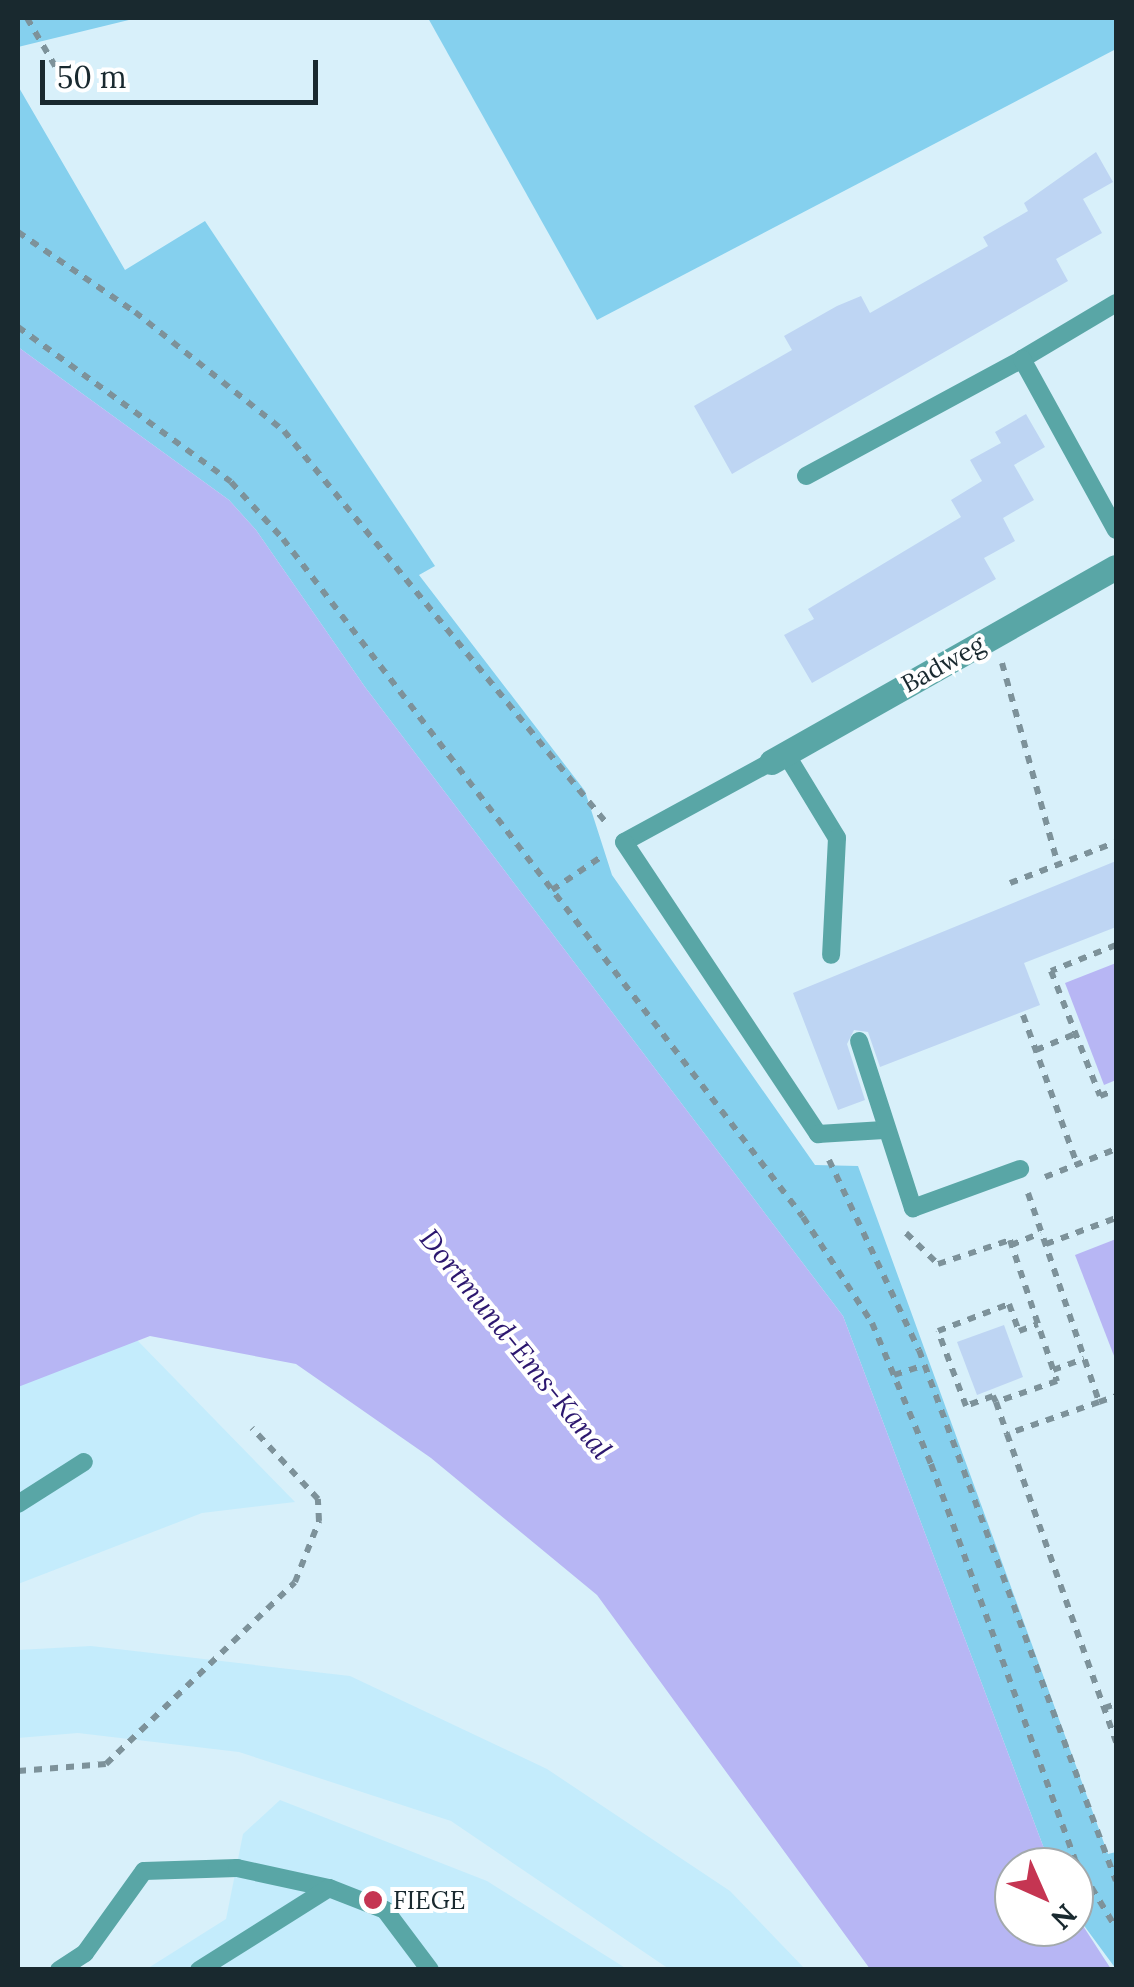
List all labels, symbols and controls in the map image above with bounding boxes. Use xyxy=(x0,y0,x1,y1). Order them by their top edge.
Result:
scale bar xyxy=(45,40,322,102)
text: 50 m xyxy=(57,58,127,96)
street label: Badweg xyxy=(896,629,990,699)
water label: Dortmund-Ems-Kanal xyxy=(413,1222,619,1466)
north arrow xyxy=(994,1847,1094,1947)
place label: FIEGE xyxy=(393,1885,465,1915)
marker: FIEGE xyxy=(362,1889,384,1911)
text: N xyxy=(1043,1896,1084,1937)

